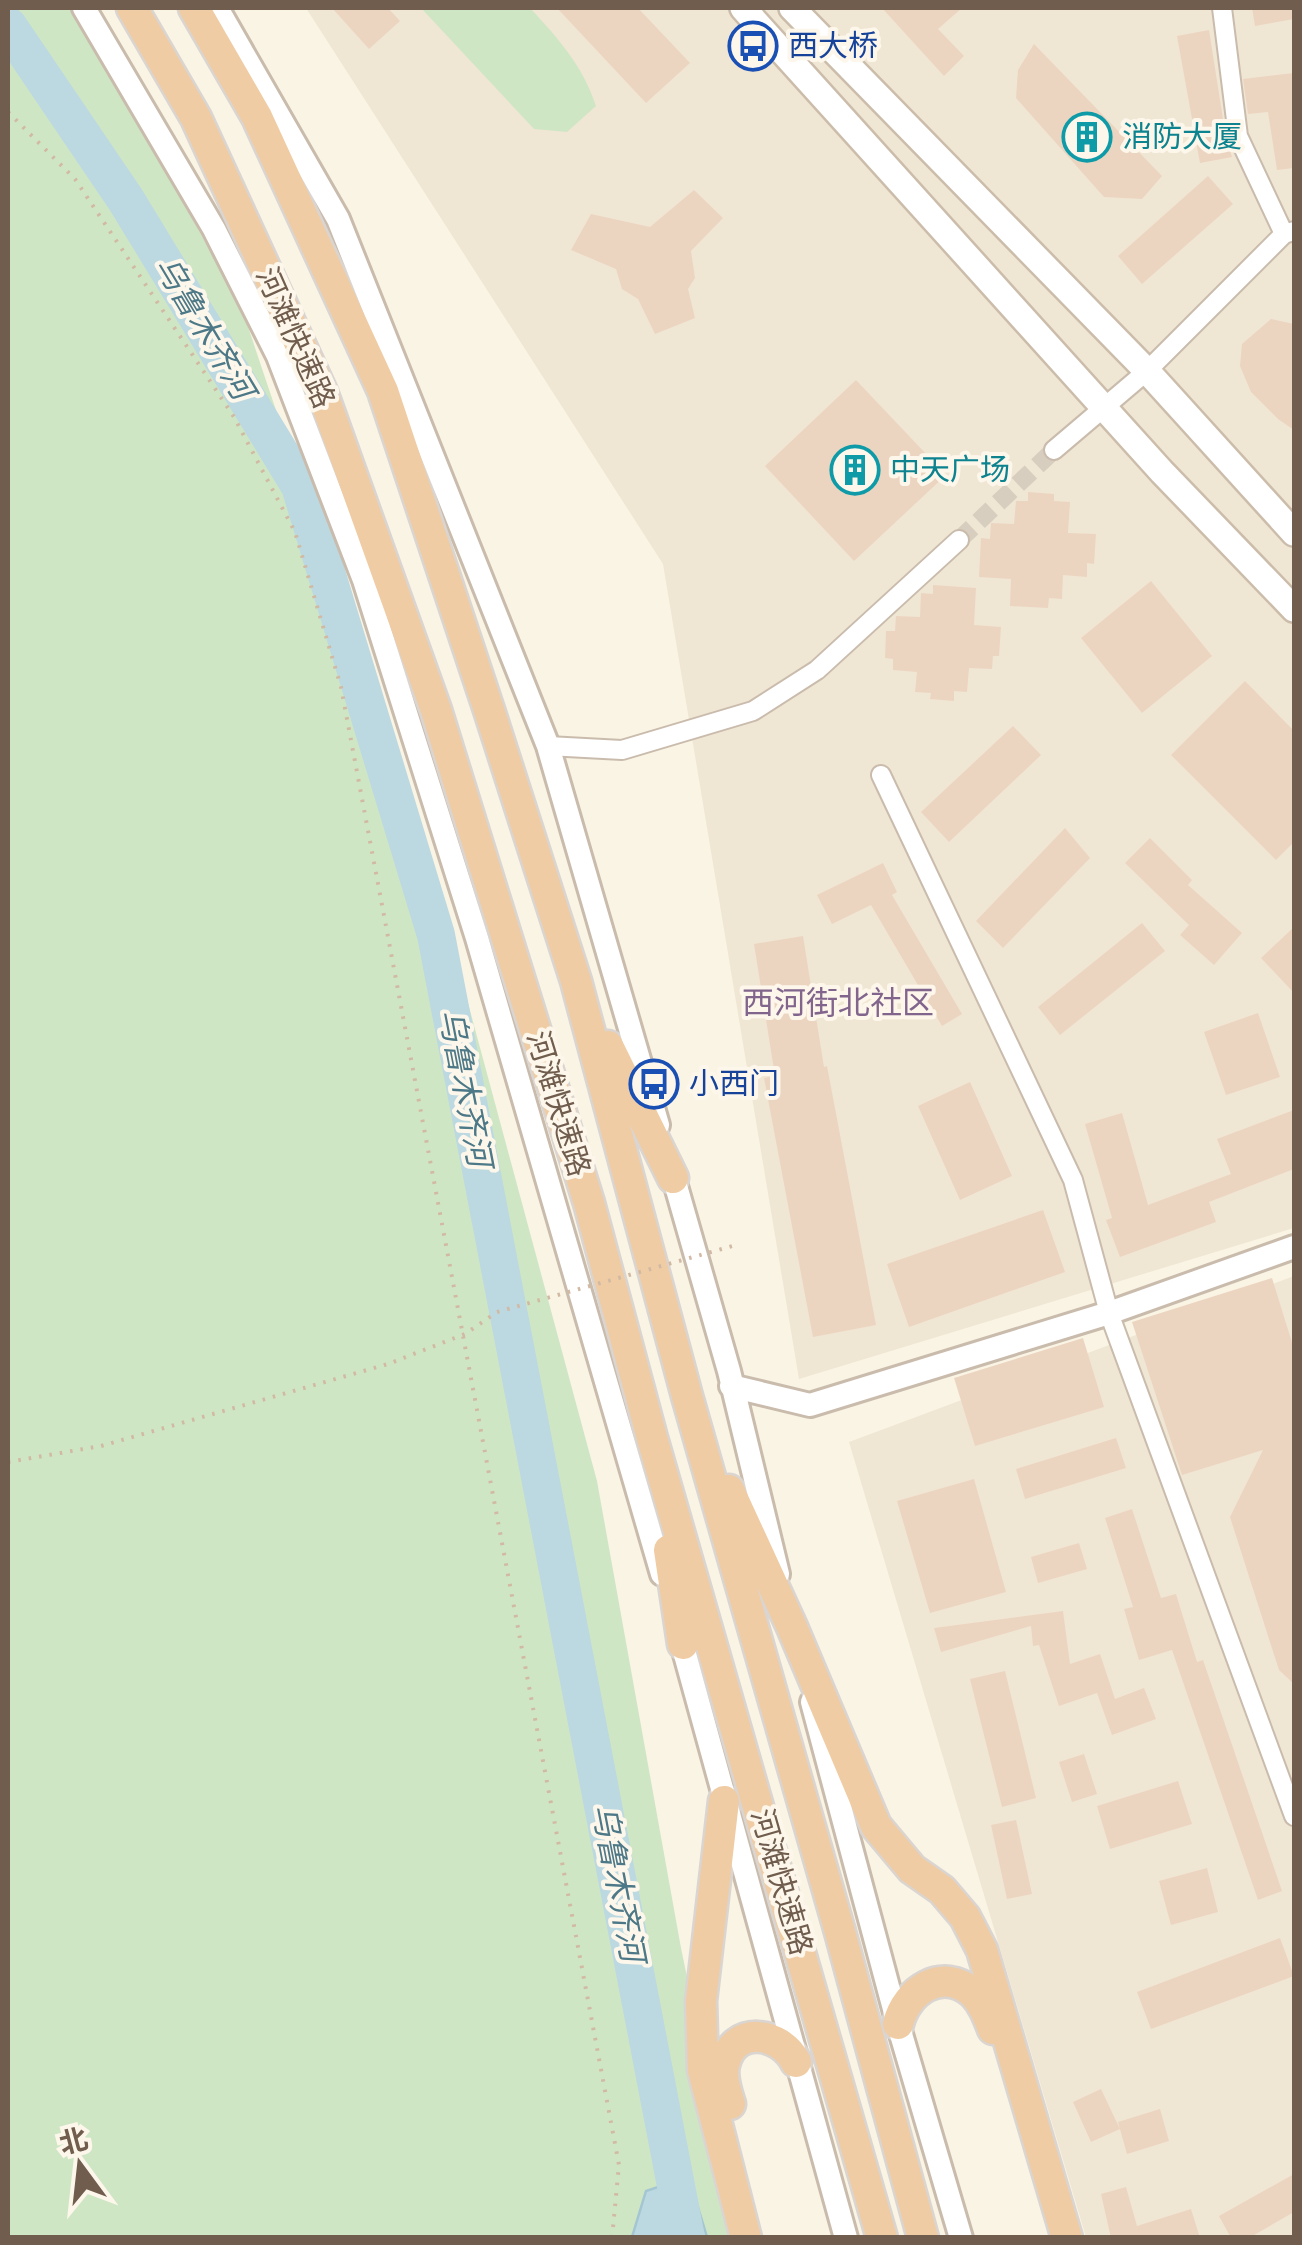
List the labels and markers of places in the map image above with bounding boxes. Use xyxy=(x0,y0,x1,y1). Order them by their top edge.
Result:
bus stop icon: 西大桥 xyxy=(727,20,779,72)
place label: 西大桥 xyxy=(788,26,878,67)
building icon: 消防大厦 xyxy=(1061,111,1113,163)
place label: 消防大厦 xyxy=(1122,117,1242,158)
building icon: 中天广场 xyxy=(829,444,881,496)
place label: 中天广场 xyxy=(890,450,1010,491)
bus stop icon: 小西门 xyxy=(628,1058,680,1110)
place label: 小西门 xyxy=(689,1064,779,1105)

